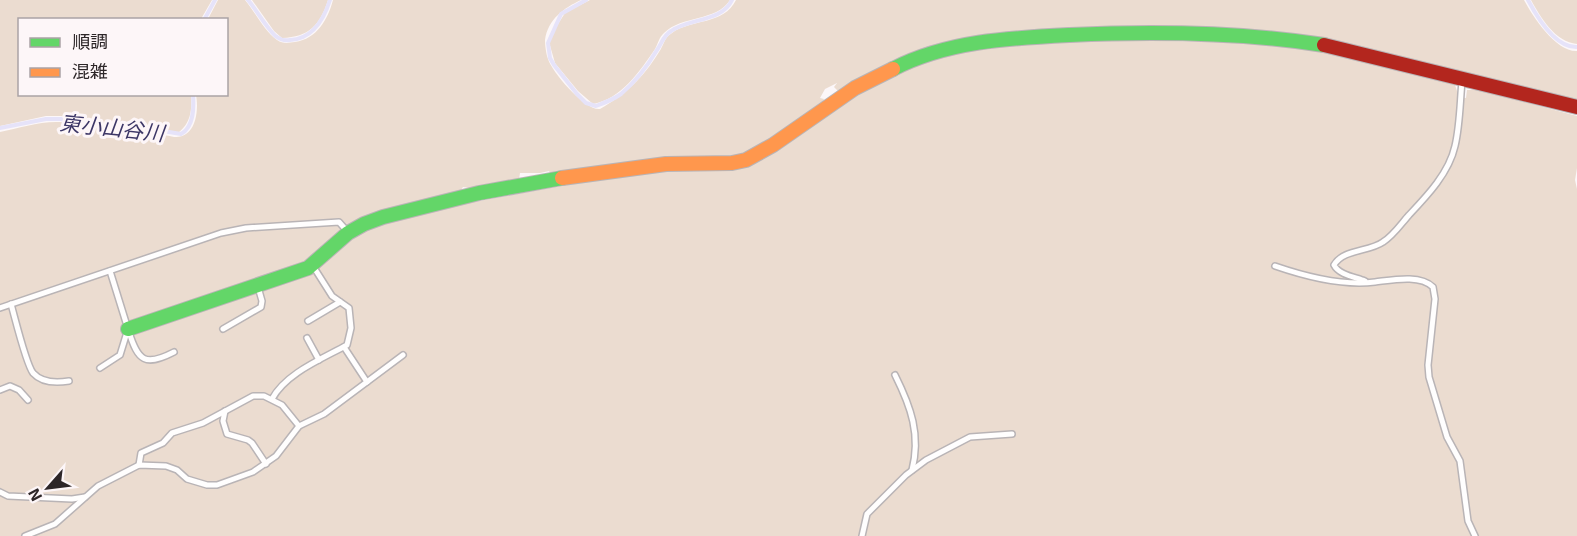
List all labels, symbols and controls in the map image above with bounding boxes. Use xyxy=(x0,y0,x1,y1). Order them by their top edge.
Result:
legend xyxy=(18,18,228,96)
text: 順調 xyxy=(72,30,108,52)
text: 混雑 xyxy=(72,60,108,82)
water label: 東小山谷川 xyxy=(58,109,168,145)
north arrow xyxy=(18,458,78,518)
text: N xyxy=(23,486,45,505)

